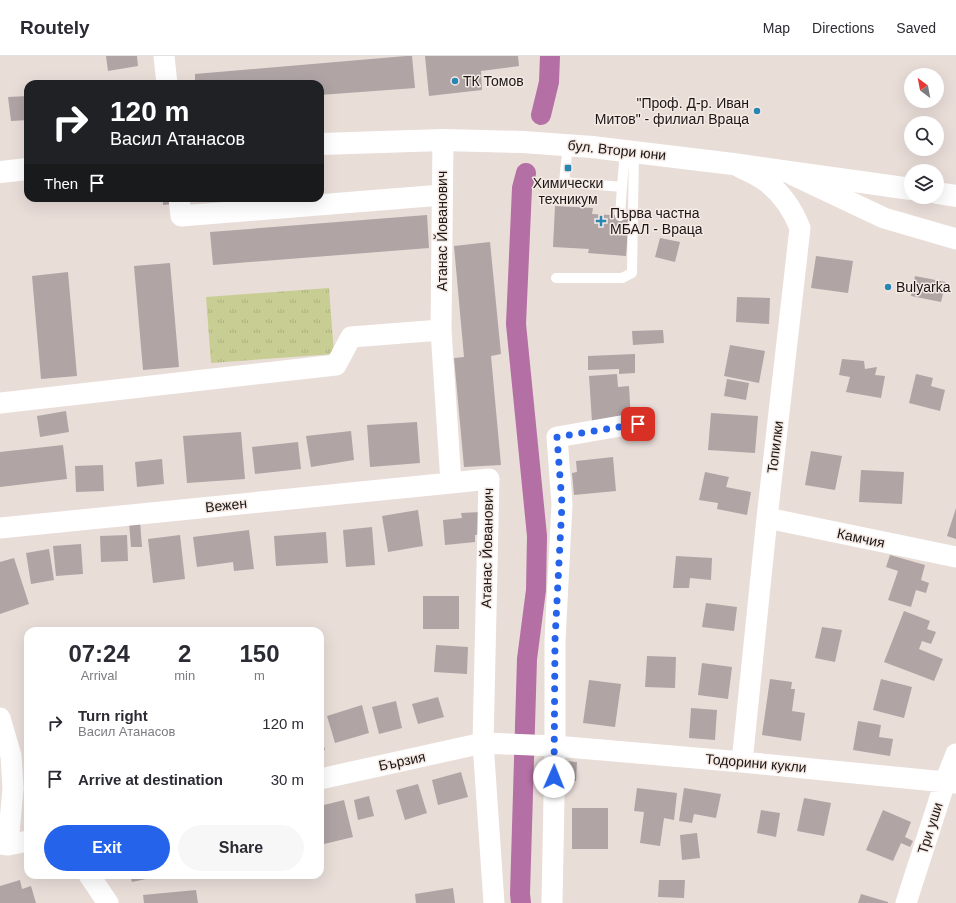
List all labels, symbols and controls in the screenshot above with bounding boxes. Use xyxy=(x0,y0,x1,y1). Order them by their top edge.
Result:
text: Routely xyxy=(20,17,90,38)
text: Map xyxy=(763,20,790,36)
text: Directions xyxy=(812,20,874,36)
text: Saved xyxy=(896,20,936,36)
north arrow xyxy=(904,68,944,108)
map controls xyxy=(904,68,944,204)
place label: ТК Томов xyxy=(463,73,524,89)
marker: ТК Томов xyxy=(450,76,460,86)
place label: "Проф. Д-р. Иван Митов" - филиал Враца xyxy=(595,95,749,127)
icon: right xyxy=(44,96,96,148)
text: 120 m xyxy=(110,96,189,127)
marker: "Проф. Д-р. Иван Митов" - филиал Враца xyxy=(752,106,762,116)
button: search xyxy=(904,116,944,156)
text: Васил Атанасов xyxy=(110,129,245,149)
street label: бул. Втори юни xyxy=(567,137,667,163)
marker: Химически техникум xyxy=(563,163,573,173)
button: layers xyxy=(904,164,944,204)
street label: Атанас Йованович xyxy=(433,171,450,291)
icon: arrive xyxy=(86,172,108,194)
text: Then xyxy=(44,175,78,192)
place label: Химически техникум xyxy=(533,175,603,207)
place label: Първа частна МБАЛ - Враца xyxy=(610,205,703,237)
marker: Първа частна МБАЛ - Враца xyxy=(595,215,607,227)
place label: Bulyarka xyxy=(896,279,951,295)
marker: Bulyarka xyxy=(883,282,893,292)
pin xyxy=(621,407,655,441)
icon: arrive xyxy=(627,413,649,435)
street label: Топилки xyxy=(764,420,786,474)
street label: Атанас Йованович xyxy=(477,488,496,608)
street label: Вежен xyxy=(204,495,248,515)
street label: Камчия xyxy=(836,525,886,551)
text: 07:24 xyxy=(68,640,130,667)
text: 2 xyxy=(178,640,191,667)
text: 150 xyxy=(240,640,280,667)
text: Arrival xyxy=(81,668,118,683)
text: min xyxy=(174,668,195,683)
text: m xyxy=(254,668,265,683)
text: Turn right xyxy=(78,707,148,724)
icon: right xyxy=(44,712,66,734)
text: 120 m xyxy=(262,715,304,732)
text: Васил Атанасов xyxy=(78,724,175,739)
street label: Бързия xyxy=(377,748,427,774)
street label: Тодорини кукли xyxy=(705,751,807,775)
position arrow xyxy=(533,756,575,798)
icon: arrive xyxy=(44,768,66,790)
text: Arrive at destination xyxy=(78,771,223,788)
text: 30 m xyxy=(271,771,304,788)
street label: Три уши xyxy=(914,800,946,856)
button: Exit xyxy=(44,825,170,871)
button: Share xyxy=(178,825,304,871)

